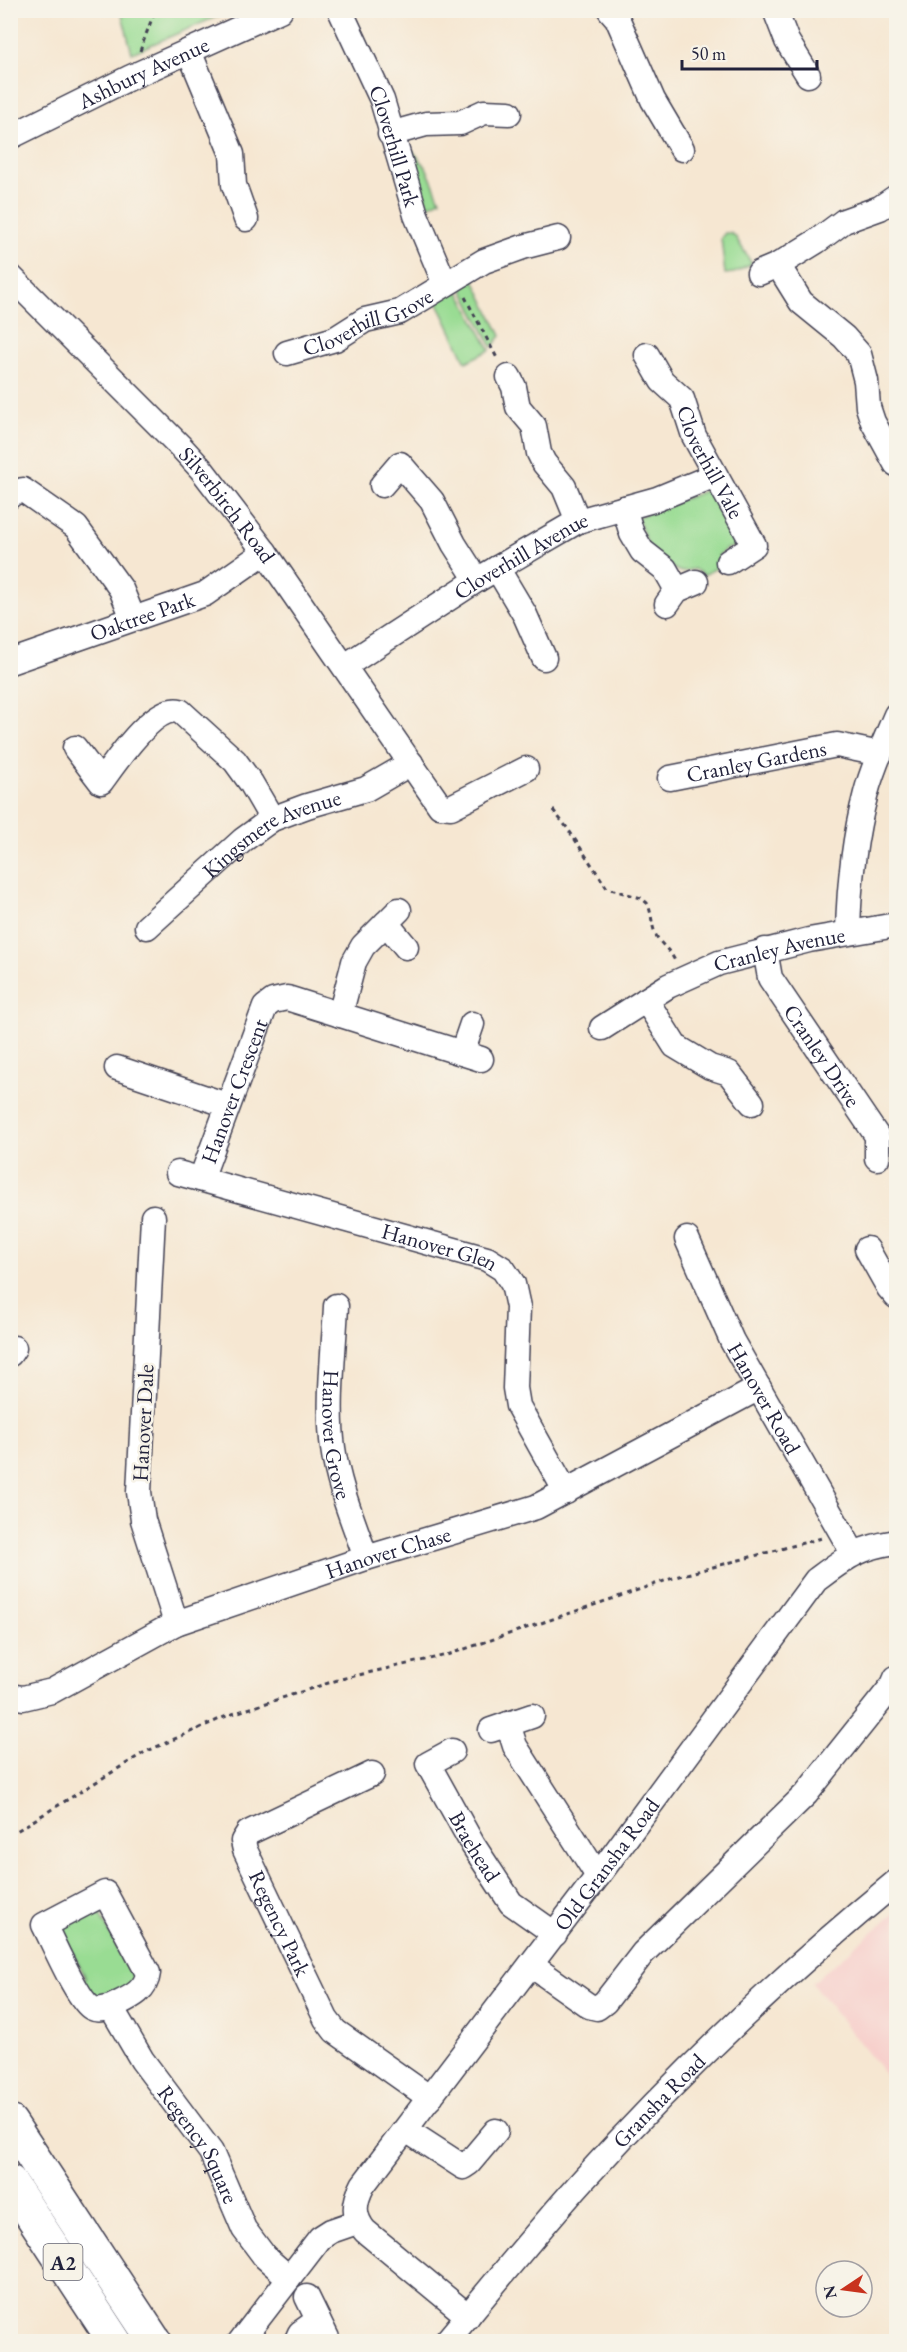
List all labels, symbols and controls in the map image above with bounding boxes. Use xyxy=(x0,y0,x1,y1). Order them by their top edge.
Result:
street label: Ashbury Avenue xyxy=(72,29,214,116)
scale bar xyxy=(682,33,817,71)
text: 50 m xyxy=(691,42,726,65)
street label: Cloverhill Park xyxy=(362,80,427,211)
street label: Cloverhill Grove xyxy=(299,281,438,362)
street label: Cloverhill Vale xyxy=(670,402,751,524)
street label: Silverbirch Road xyxy=(173,440,283,569)
street label: Cloverhill Avenue xyxy=(448,504,591,606)
street label: Oaktree Park xyxy=(86,584,199,648)
street label: Cranley Gardens xyxy=(684,733,829,789)
street label: Kingsmere Avenue xyxy=(196,782,344,885)
street label: Cranley Avenue xyxy=(710,919,848,978)
street label: Cranley Drive xyxy=(777,998,868,1113)
street label: Hanover Crescent xyxy=(194,1014,274,1167)
street label: Hanover Glen xyxy=(378,1216,504,1277)
street label: Hanover Road xyxy=(721,1337,808,1460)
street label: Hanover Dale xyxy=(125,1363,161,1482)
street label: Hanover Grove xyxy=(316,1369,359,1503)
street label: Hanover Chase xyxy=(322,1519,454,1585)
street label: Old Gransha Road xyxy=(547,1791,666,1937)
street label: Braehead xyxy=(442,1806,508,1888)
street label: Regency Park xyxy=(242,1865,318,1981)
street label: Gransha Road xyxy=(606,2046,712,2154)
street label: Regency Square xyxy=(151,2079,246,2208)
road number: A2 xyxy=(44,2244,82,2280)
north arrow xyxy=(814,2259,874,2319)
text: N xyxy=(818,2284,842,2301)

